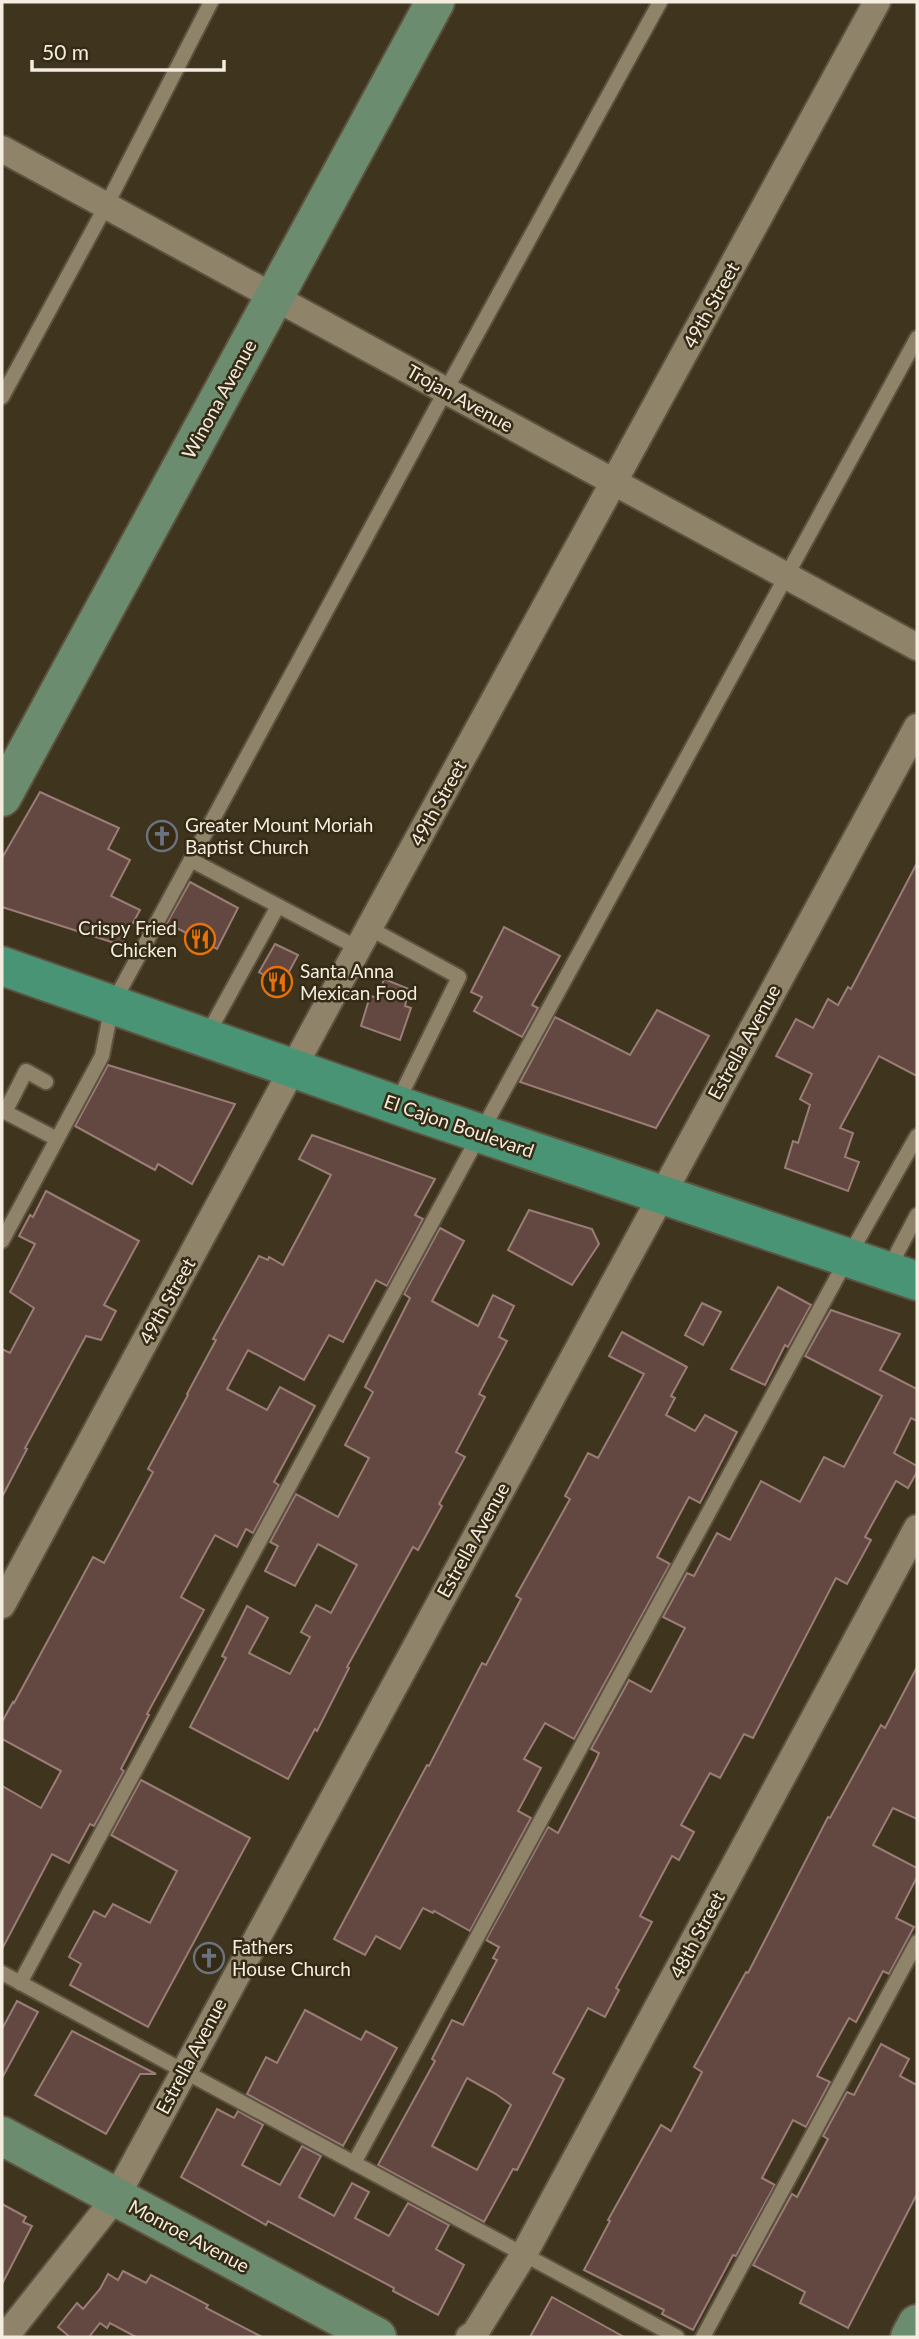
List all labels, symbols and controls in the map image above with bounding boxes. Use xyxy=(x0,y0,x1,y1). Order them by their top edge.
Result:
scale bar xyxy=(32,28,224,72)
text: 50 m xyxy=(42,39,89,64)
street label: 49th Street xyxy=(678,258,744,352)
street label: Winona Avenue xyxy=(176,335,261,462)
street label: Trojan Avenue xyxy=(403,359,517,436)
street label: 49th Street xyxy=(405,756,471,850)
place label: Greater Mount Moriah Baptist Church xyxy=(185,813,373,858)
church icon: Greater Mount Moriah Baptist Church xyxy=(145,819,179,853)
place label: Crispy Fried Chicken xyxy=(78,916,177,961)
restaurant icon: Crispy Fried Chicken xyxy=(183,922,217,956)
place label: Santa Anna Mexican Food xyxy=(300,959,417,1004)
restaurant icon: Santa Anna Mexican Food xyxy=(260,965,294,999)
street label: Estrella Avenue xyxy=(702,980,785,1103)
street label: El Cajon Boulevard xyxy=(381,1089,537,1162)
street label: 49th Street xyxy=(134,1254,200,1348)
street label: Estrella Avenue xyxy=(431,1478,514,1601)
street label: 48th Street xyxy=(664,1888,729,1982)
place label: Fathers House Church xyxy=(232,1935,351,1980)
church icon: Fathers House Church xyxy=(192,1941,226,1975)
street label: Estrella Avenue xyxy=(150,1994,231,2118)
street label: Monroe Avenue xyxy=(125,2194,253,2277)

